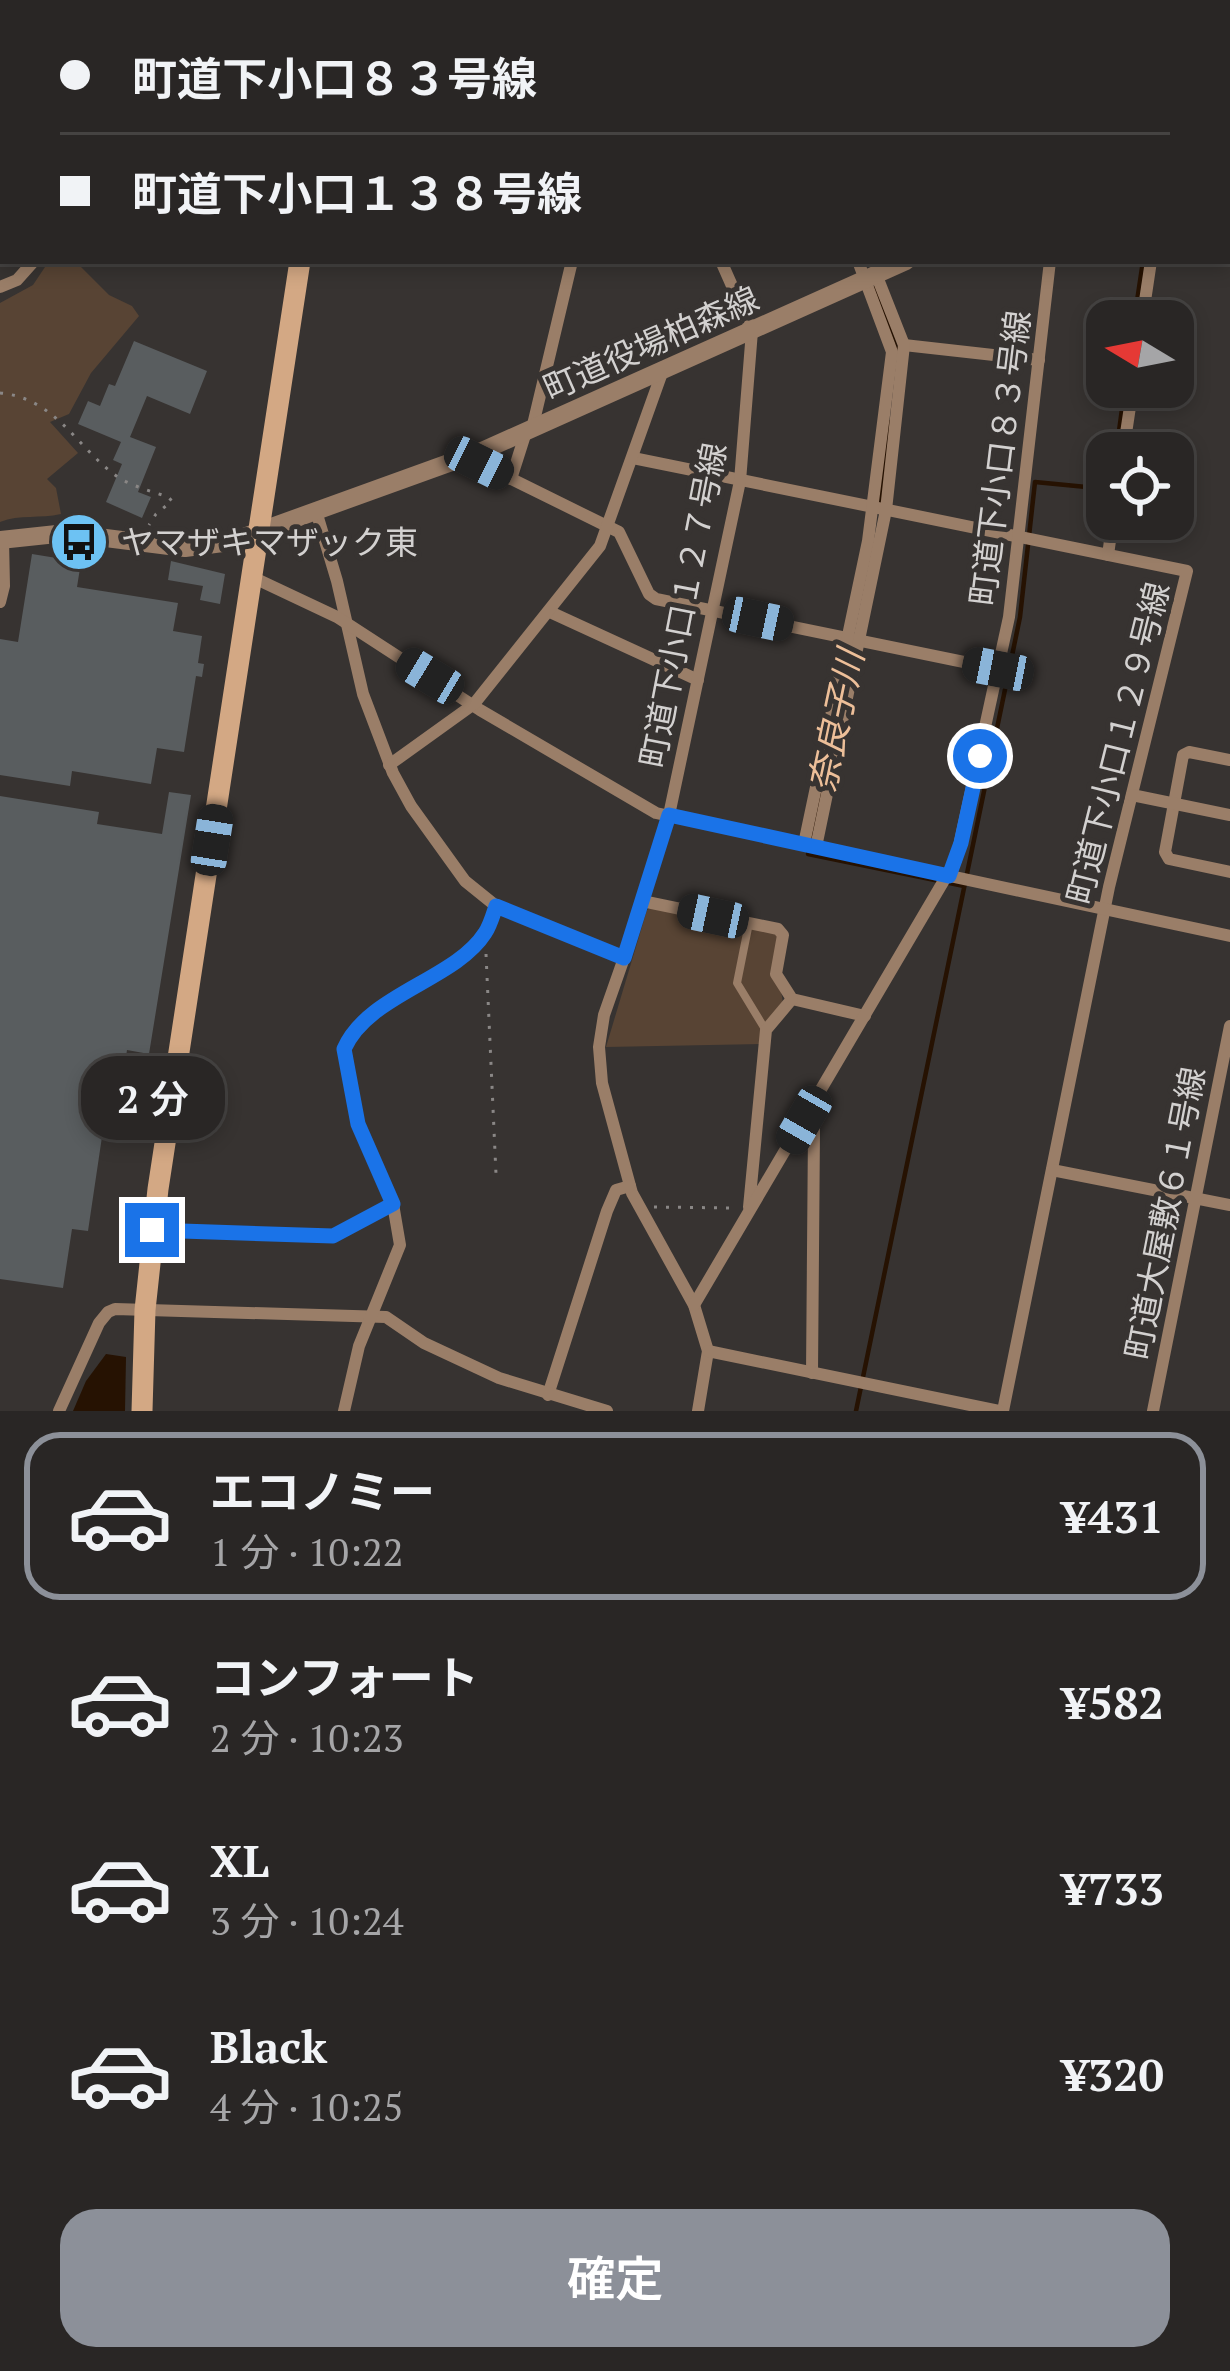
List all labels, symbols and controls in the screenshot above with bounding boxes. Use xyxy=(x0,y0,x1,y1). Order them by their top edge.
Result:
text: 町道下小口８３号線 xyxy=(132,48,537,108)
text: 町道下小口１３８号線 xyxy=(132,163,582,223)
street label: 町道役場柏森線 xyxy=(537,276,765,409)
north arrow xyxy=(1086,300,1194,408)
map controls xyxy=(1086,300,1194,540)
street label: 町道下小口８３号線 xyxy=(960,308,1039,608)
car xyxy=(439,431,519,495)
button: locate xyxy=(1086,432,1194,540)
street label: 町道下小口１２７号線 xyxy=(630,439,735,771)
bus stop icon: ヤマザキマザック東 xyxy=(48,511,110,573)
place label: ヤマザキマザック東 xyxy=(121,520,418,563)
street label: 町道下小口１２９号線 xyxy=(1057,578,1178,908)
car xyxy=(719,594,797,644)
car xyxy=(390,642,470,710)
water label: 奈良子川 xyxy=(798,642,874,796)
car xyxy=(959,644,1037,694)
route start xyxy=(953,729,1007,783)
car xyxy=(189,802,235,878)
car xyxy=(674,891,752,941)
callout: 2 分 xyxy=(80,1056,224,1140)
street label: 町道大屋敷６１号線 xyxy=(1115,1063,1214,1363)
text: 2 分 xyxy=(117,1072,189,1124)
car xyxy=(770,1080,838,1160)
route end xyxy=(125,1203,179,1257)
text: エコノミー xyxy=(210,1461,435,1521)
icon: car xyxy=(66,1462,174,1570)
text: ¥431 xyxy=(1062,1486,1164,1546)
text: 1 分 · 10:22 xyxy=(210,1525,403,1577)
text: コンフォート xyxy=(210,1647,479,1707)
icon: car xyxy=(66,1648,174,1756)
text: ¥582 xyxy=(1062,1672,1164,1732)
text: 2 分 · 10:23 xyxy=(210,1711,403,1763)
text: XL xyxy=(210,1830,269,1890)
icon: car xyxy=(66,1834,174,1942)
text: ¥733 xyxy=(1062,1858,1164,1918)
text: 3 分 · 10:24 xyxy=(210,1894,403,1946)
text: Black xyxy=(210,2016,327,2076)
icon: car xyxy=(66,2020,174,2128)
text: ¥320 xyxy=(1062,2044,1164,2104)
text: 4 分 · 10:25 xyxy=(210,2080,403,2132)
button: 確定 xyxy=(60,2209,1170,2347)

